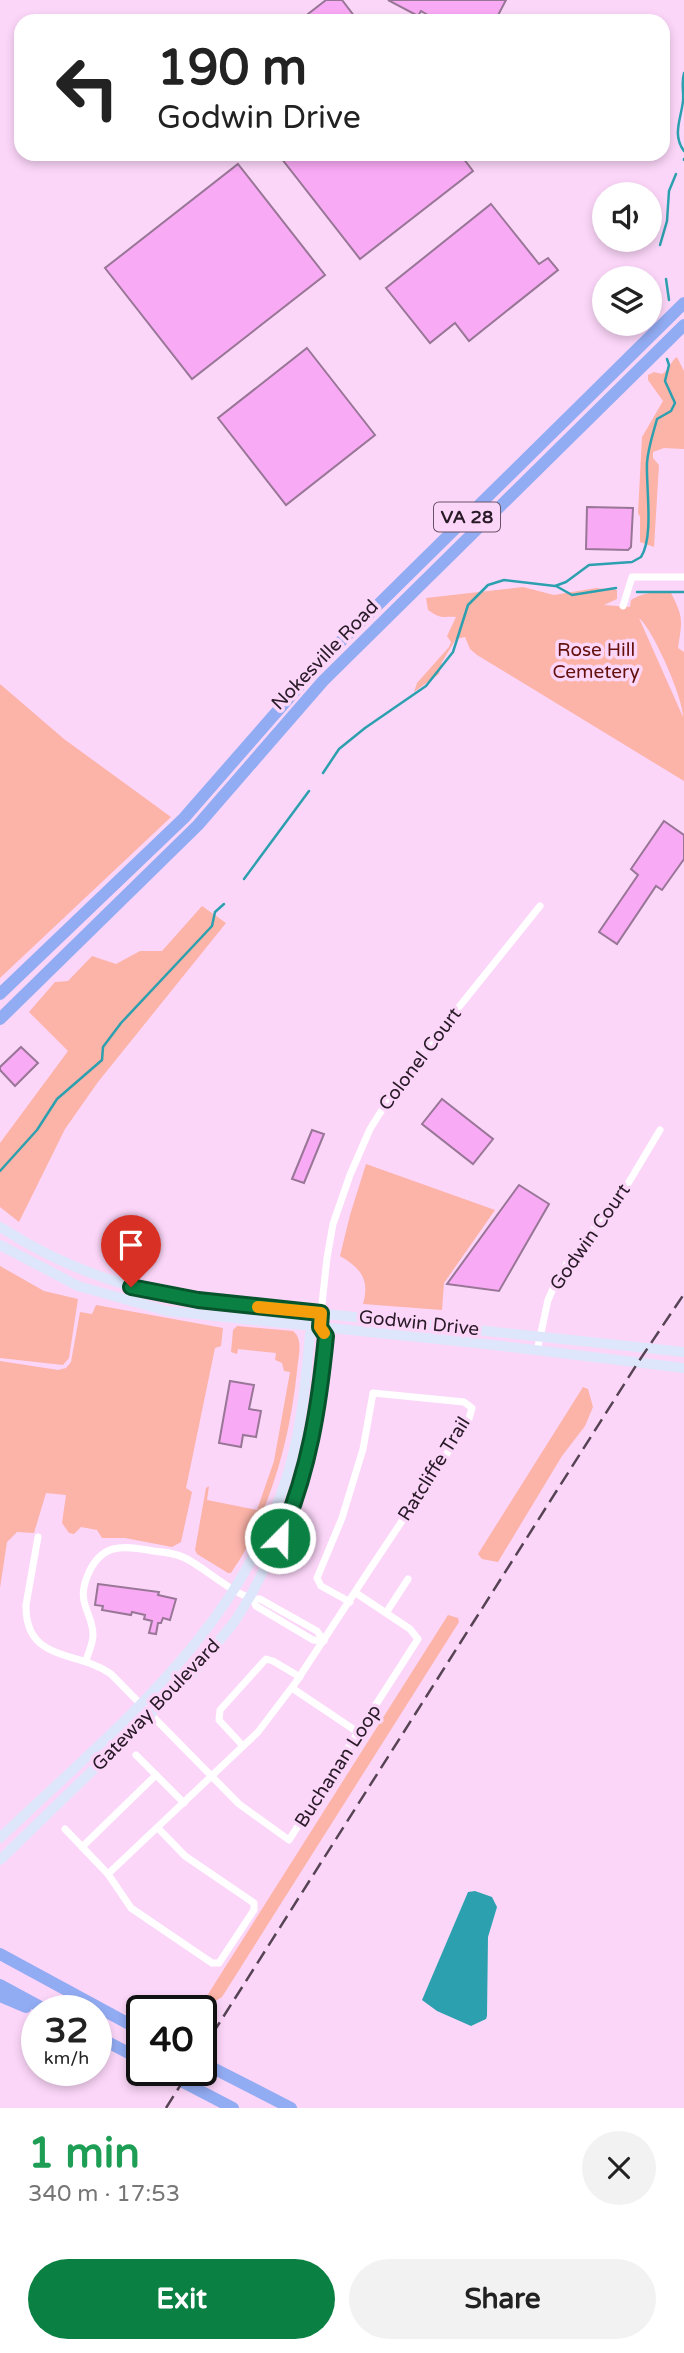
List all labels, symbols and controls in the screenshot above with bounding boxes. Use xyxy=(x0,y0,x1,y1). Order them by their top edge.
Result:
text: 190 m xyxy=(157,39,307,98)
icon: left xyxy=(42,42,133,133)
text: Godwin Drive xyxy=(157,99,361,137)
map controls xyxy=(592,182,662,336)
button: sound xyxy=(592,182,662,252)
button: layers xyxy=(592,266,662,336)
road number: VA 28 xyxy=(434,503,500,532)
street label: Nokesville Road xyxy=(267,595,383,715)
park label: Rose Hill Cemetery xyxy=(552,639,640,683)
street label: Colonel Court xyxy=(374,1003,466,1115)
street label: Godwin Court xyxy=(545,1180,635,1294)
pin xyxy=(101,1215,161,1287)
icon: arrive xyxy=(112,1226,150,1264)
street label: Godwin Drive xyxy=(358,1306,480,1340)
street label: Ratcliffe Trail xyxy=(393,1413,475,1525)
position arrow xyxy=(243,1501,317,1575)
street label: Gateway Boulevard xyxy=(88,1635,224,1775)
street label: Buchanan Loop xyxy=(290,1701,386,1831)
speed limit sign: 40 xyxy=(126,1995,217,2086)
text: 32 xyxy=(45,2010,88,2052)
text: km/h xyxy=(44,2047,89,2069)
text: 1 min xyxy=(28,2128,140,2179)
button: close xyxy=(582,2131,656,2205)
text: 340 m · 17:53 xyxy=(28,2180,180,2208)
button: Exit xyxy=(28,2259,335,2339)
button: Share xyxy=(349,2259,656,2339)

